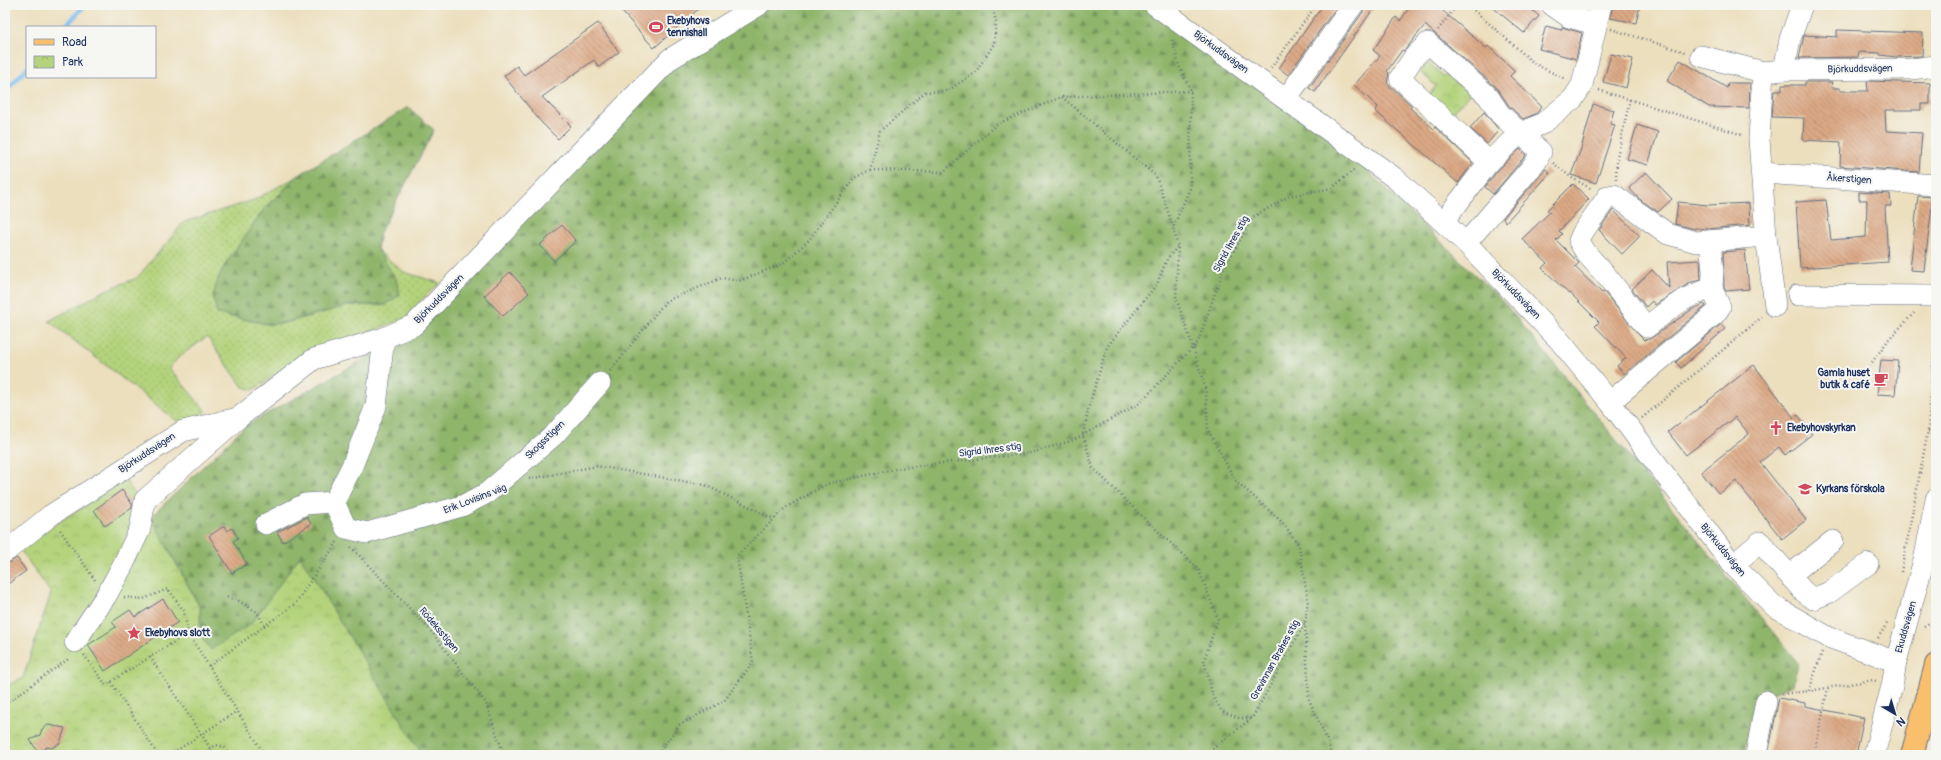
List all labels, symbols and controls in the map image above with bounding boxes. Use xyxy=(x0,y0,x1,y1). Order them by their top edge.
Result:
place label: Ekebyhovs tennishall xyxy=(666,15,710,39)
sports icon: Ekebyhovs tennishall xyxy=(648,19,664,35)
legend xyxy=(26,26,156,78)
street label: Björkuddsvägen xyxy=(1191,28,1251,76)
text: Road xyxy=(62,35,87,50)
text: Park xyxy=(62,55,83,70)
street label: Björkuddsvägen xyxy=(1827,62,1893,76)
street label: Åkerstigen xyxy=(1826,169,1872,187)
street label: Sigrid Ihres stig xyxy=(1211,214,1251,274)
street label: Björkuddsvägen xyxy=(1489,266,1543,322)
street label: Björkuddsvägen xyxy=(412,271,467,326)
place label: Gamla huset butik & café xyxy=(1817,367,1871,391)
cafe icon: Gamla huset butik & café xyxy=(1873,371,1889,387)
street label: Skogsstigen xyxy=(523,418,568,462)
church icon: Ekebyhovskyrkan xyxy=(1768,420,1784,436)
place label: Ekebyhovskyrkan xyxy=(1787,422,1856,434)
street label: Björkuddsvägen xyxy=(116,430,178,476)
street label: Sigrid Ihres stig xyxy=(958,440,1022,460)
street label: Erik Lovisins väg xyxy=(442,481,508,517)
school or university icon: Kyrkans förskola xyxy=(1797,481,1813,497)
place label: Kyrkans förskola xyxy=(1816,483,1885,495)
street label: Björkuddsvägen xyxy=(1698,521,1748,579)
street label: Ekuddsvägen xyxy=(1893,599,1919,654)
street label: Rödeksstigen xyxy=(417,605,462,655)
street label: Grevinnan Brahes stig xyxy=(1248,618,1302,702)
place icon: Ekebyhovs slott xyxy=(126,625,142,641)
place label: Ekebyhovs slott xyxy=(145,627,211,639)
north arrow xyxy=(1875,694,1915,734)
text: N xyxy=(1893,714,1908,729)

